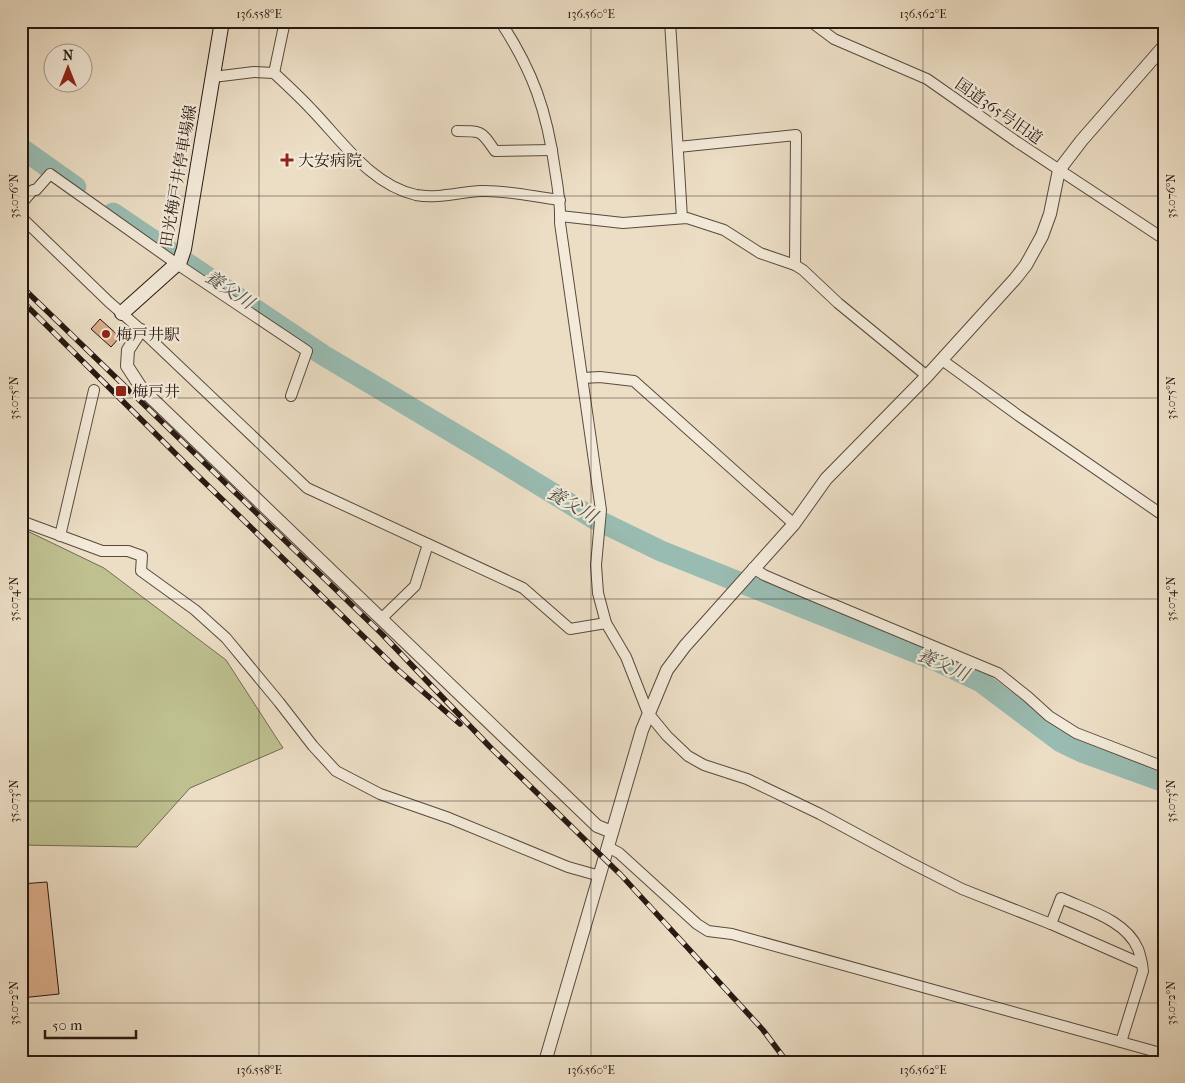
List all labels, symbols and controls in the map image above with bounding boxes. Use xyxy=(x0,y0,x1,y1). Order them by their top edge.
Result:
text: 136.558°E xyxy=(236,7,282,21)
text: 136.560°E xyxy=(567,7,615,21)
text: 136.562°E xyxy=(899,7,947,21)
north arrow xyxy=(42,42,92,92)
text: N xyxy=(63,47,74,64)
street label: 国道365号旧道 xyxy=(952,74,1046,148)
street label: 田光梅戸井停車場線 xyxy=(156,103,200,249)
place label: 大安病院 xyxy=(298,151,362,170)
marker: 大安病院 xyxy=(280,153,294,167)
text: 35.076°N xyxy=(7,174,21,218)
text: 35.076°N xyxy=(1164,174,1178,218)
water label: 養父川 xyxy=(201,266,259,315)
place label: 梅戸井駅 xyxy=(116,325,180,344)
marker: 梅戸井駅 xyxy=(100,328,112,340)
text: 35.075°N xyxy=(7,376,21,420)
text: 35.075°N xyxy=(1164,376,1178,420)
place label: 梅戸井 xyxy=(132,382,180,401)
marker: 梅戸井 xyxy=(114,384,128,398)
water label: 養父川 xyxy=(543,482,602,529)
text: 35.074°N xyxy=(7,576,21,622)
text: 35.074°N xyxy=(1164,576,1178,622)
water label: 養父川 xyxy=(914,644,974,686)
text: 35.073°N xyxy=(7,779,21,823)
text: 35.073°N xyxy=(1164,779,1178,823)
text: 35.072°N xyxy=(7,981,21,1025)
text: 35.072°N xyxy=(1164,981,1178,1025)
scale bar xyxy=(45,1008,136,1040)
text: 50 m xyxy=(52,1016,83,1034)
text: 136.558°E xyxy=(236,1063,282,1077)
text: 136.560°E xyxy=(567,1063,615,1077)
text: 136.562°E xyxy=(899,1063,947,1077)

